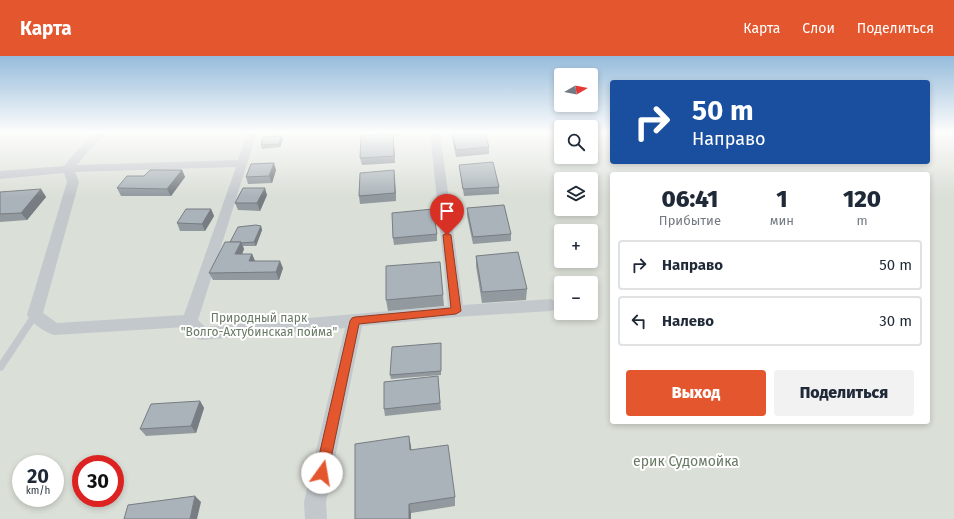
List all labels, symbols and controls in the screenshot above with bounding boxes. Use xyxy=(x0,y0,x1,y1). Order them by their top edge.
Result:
text: Карта xyxy=(20,17,72,40)
text: Карта xyxy=(743,20,780,37)
text: Слои xyxy=(802,20,835,37)
text: Поделиться xyxy=(857,20,934,37)
north arrow xyxy=(554,68,598,112)
map controls xyxy=(554,68,598,320)
text: 50 m xyxy=(692,94,754,127)
icon: right xyxy=(626,96,678,148)
button: search xyxy=(554,120,598,164)
text: Направо xyxy=(692,128,766,150)
button: layers xyxy=(554,172,598,216)
text: 06:41 xyxy=(661,185,718,213)
text: 1 xyxy=(776,185,788,213)
text: 120 xyxy=(843,185,881,213)
pin xyxy=(430,194,464,235)
icon: arrive xyxy=(436,200,458,222)
text: Прибытие xyxy=(659,213,721,228)
text: мин xyxy=(770,213,794,228)
text: m xyxy=(856,213,868,228)
button: + xyxy=(554,224,598,268)
icon: right xyxy=(628,254,650,276)
text: Направо xyxy=(662,256,723,274)
text: 50 m xyxy=(879,256,912,274)
button: − xyxy=(554,276,598,320)
icon: left xyxy=(628,310,650,332)
park label: Природный парк "Волго-Ахтубинская пойма" xyxy=(181,311,337,339)
text: Налево xyxy=(662,312,714,330)
text: 30 m xyxy=(879,312,912,330)
button: Выход xyxy=(626,370,766,416)
button: Поделиться xyxy=(774,370,914,416)
position arrow xyxy=(301,452,343,494)
park label: ерик Судомойка xyxy=(633,453,739,470)
speed limit sign: 30 xyxy=(72,455,124,507)
text: 20 xyxy=(27,464,49,488)
text: km/h xyxy=(26,485,50,497)

